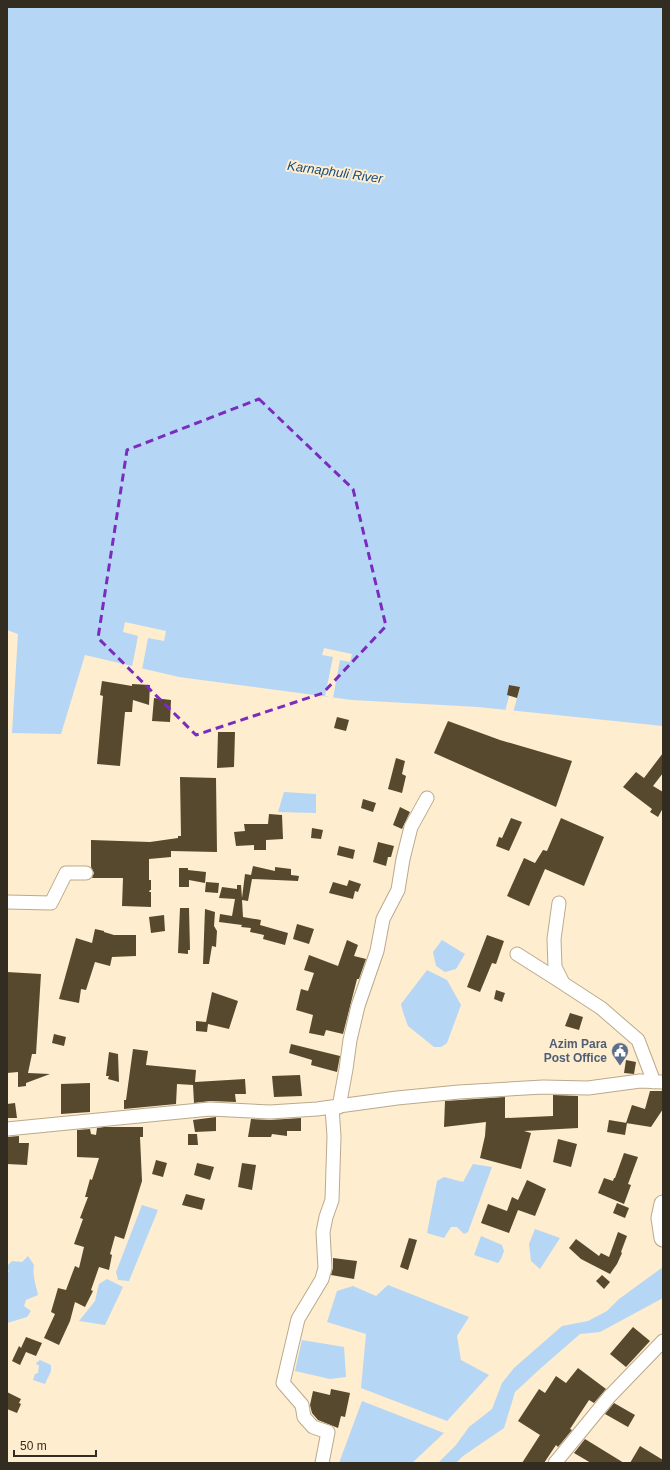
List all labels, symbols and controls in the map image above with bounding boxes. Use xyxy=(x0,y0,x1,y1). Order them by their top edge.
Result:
water label: Karnaphuli River xyxy=(286,158,384,186)
place label: Azim Para Post Office xyxy=(544,1037,607,1065)
public building icon: Azim Para Post Office xyxy=(610,1041,630,1066)
scale bar xyxy=(14,1432,96,1458)
text: 50 m xyxy=(20,1439,47,1453)

